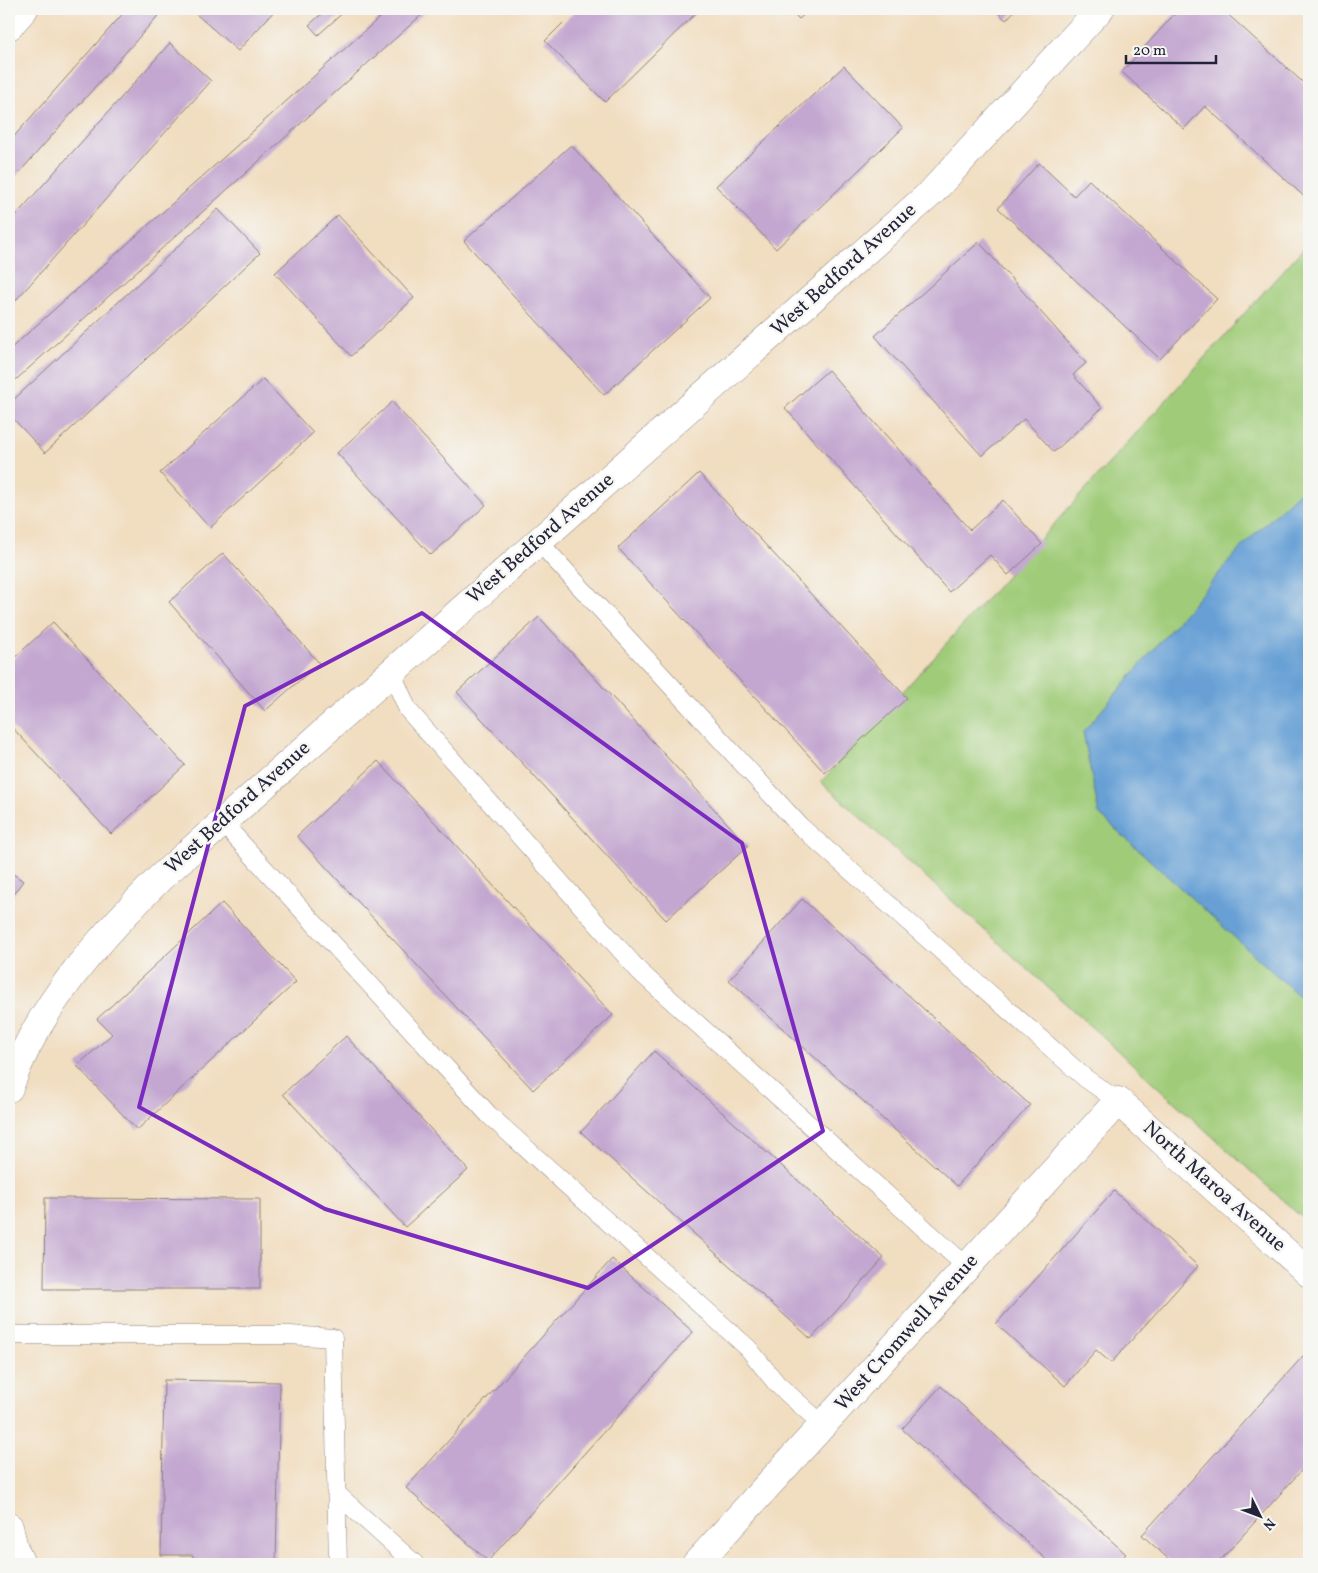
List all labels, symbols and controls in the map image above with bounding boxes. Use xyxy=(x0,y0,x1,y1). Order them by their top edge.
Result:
scale bar xyxy=(1126,32,1216,64)
text: 20 m xyxy=(1133,41,1166,62)
street label: West Bedford Avenue xyxy=(765,197,923,343)
street label: West Bedford Avenue xyxy=(461,467,621,611)
street label: West Bedford Avenue xyxy=(159,735,317,881)
street label: North Maroa Avenue xyxy=(1136,1115,1292,1259)
street label: West Cromwell Avenue xyxy=(829,1248,985,1418)
north arrow xyxy=(1236,1490,1286,1540)
text: N xyxy=(1258,1514,1279,1534)

